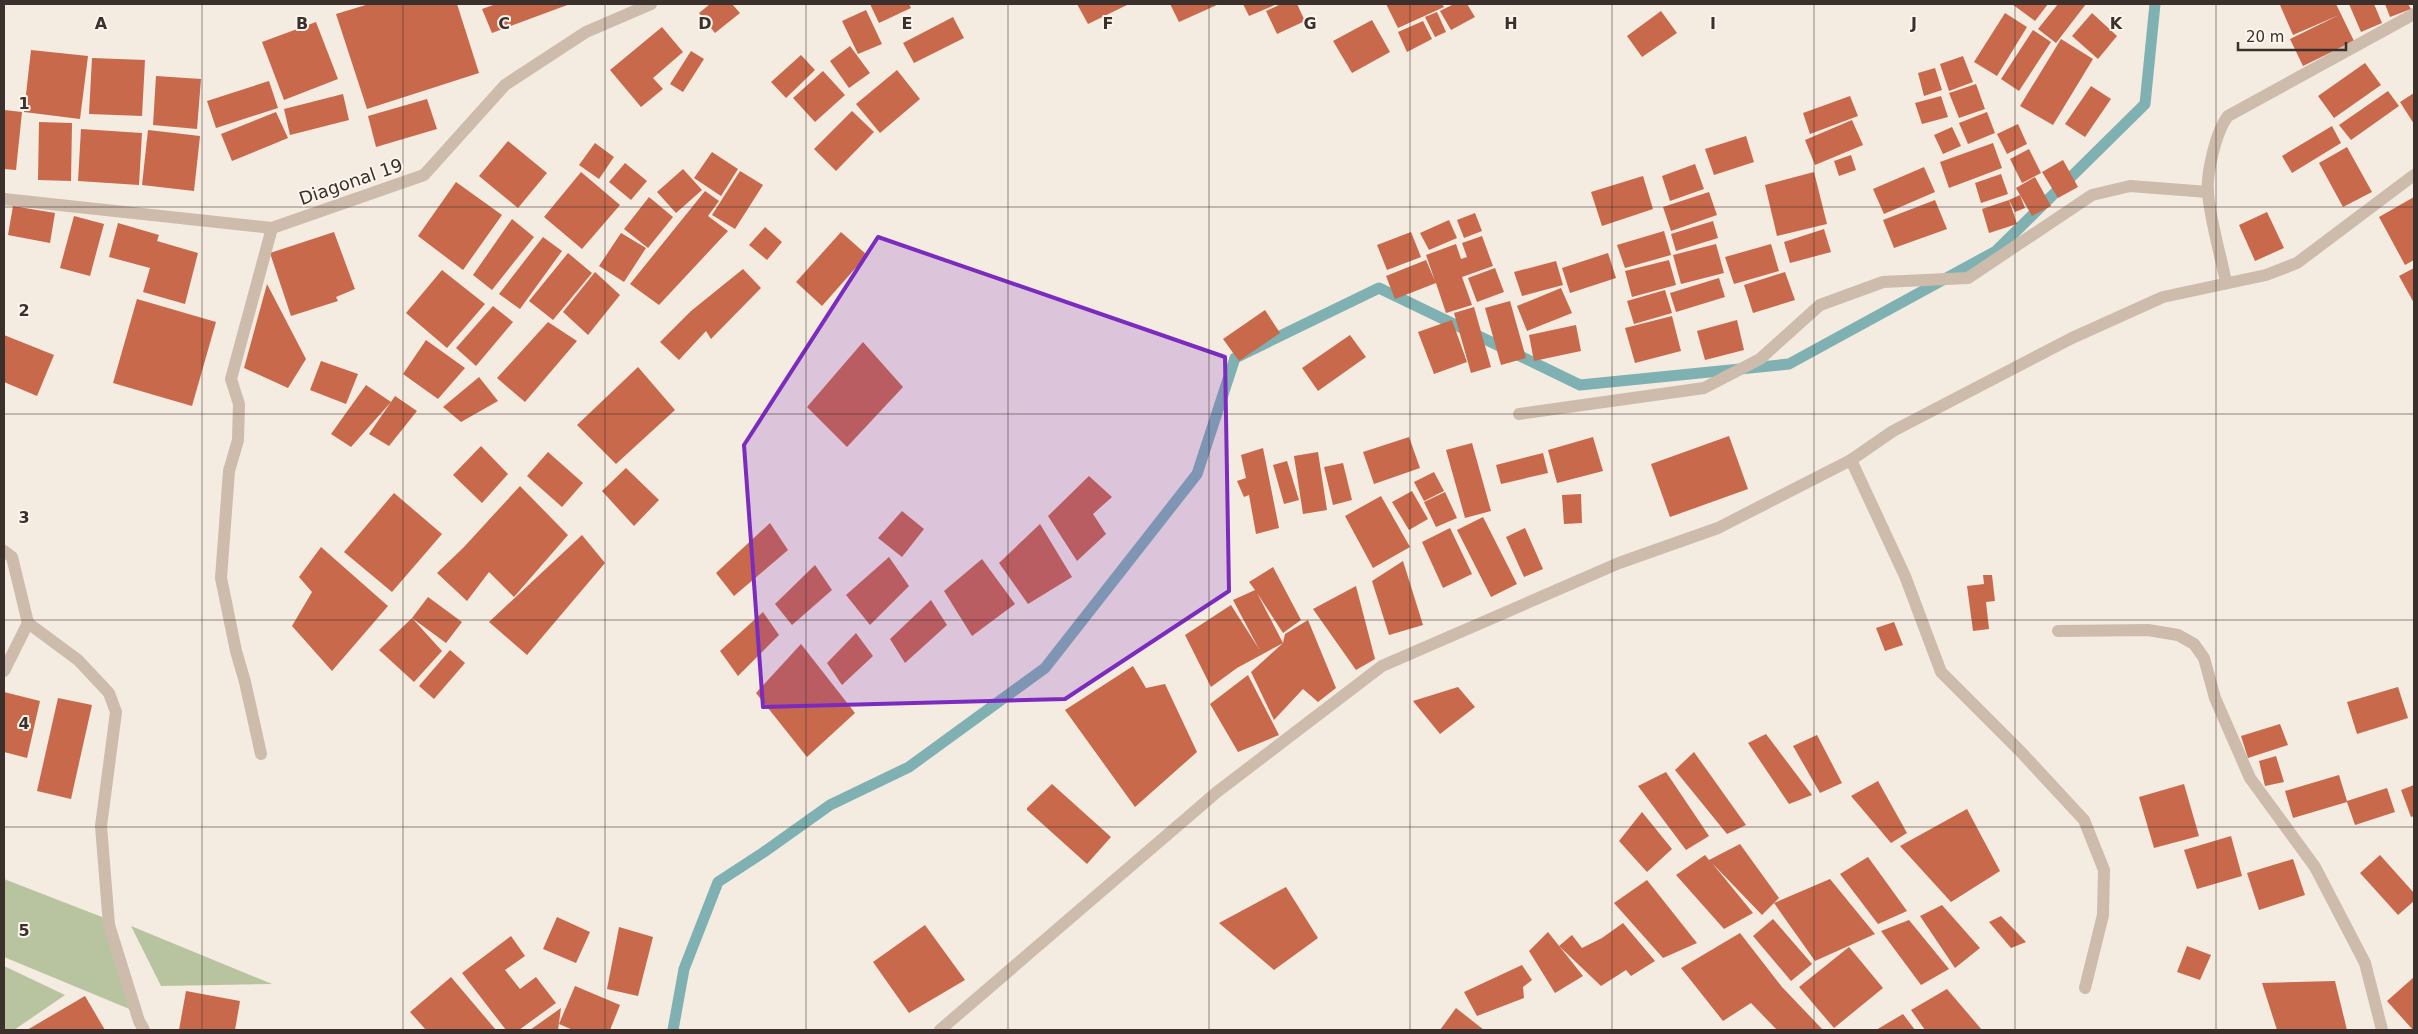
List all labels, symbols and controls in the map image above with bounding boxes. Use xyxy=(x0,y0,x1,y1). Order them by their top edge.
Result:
text: A xyxy=(95,14,108,33)
text: B xyxy=(296,14,308,33)
text: C xyxy=(498,14,510,33)
text: D xyxy=(698,14,712,33)
text: E xyxy=(902,14,912,33)
text: F xyxy=(1103,14,1113,33)
text: G xyxy=(1303,14,1317,33)
text: H xyxy=(1504,14,1518,33)
text: I xyxy=(1710,14,1716,33)
text: J xyxy=(1910,14,1917,33)
text: K xyxy=(2110,14,2123,33)
scale bar xyxy=(2238,20,2346,52)
text: 20 m xyxy=(2246,28,2284,46)
text: 1 xyxy=(18,94,30,113)
street label: Diagonal 19 xyxy=(296,154,406,209)
text: 2 xyxy=(18,301,30,320)
text: 3 xyxy=(18,508,30,527)
text: 4 xyxy=(18,714,30,733)
text: 5 xyxy=(18,921,30,940)

